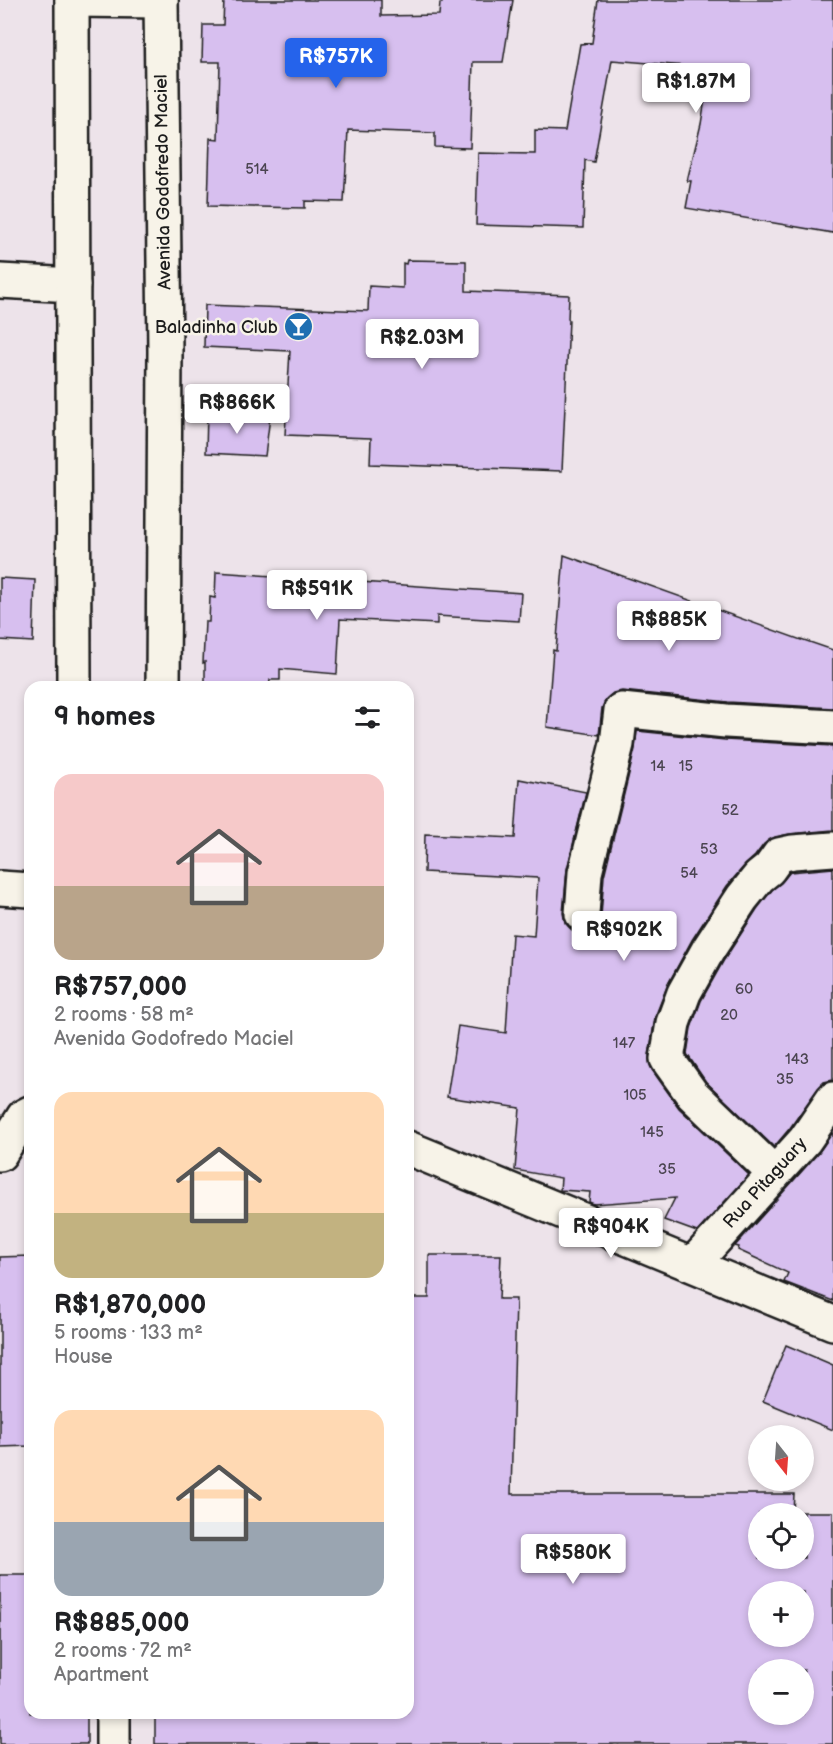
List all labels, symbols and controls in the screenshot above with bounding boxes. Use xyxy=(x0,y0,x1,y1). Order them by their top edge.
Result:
pin: R$757K xyxy=(287,38,385,89)
text: R$757K xyxy=(299,45,373,69)
pin: R$1.87M xyxy=(641,63,751,114)
text: R$1.87M xyxy=(656,70,736,94)
street label: Avenida Godofredo Maciel xyxy=(151,74,175,290)
house number: 514 xyxy=(245,160,269,179)
bar icon: Baladinha Club xyxy=(283,311,315,343)
place label: Baladinha Club xyxy=(155,317,278,338)
pin: R$2.03M xyxy=(367,319,477,370)
text: R$2.03M xyxy=(380,326,464,350)
pin: R$866K xyxy=(188,384,286,435)
text: R$866K xyxy=(199,391,275,415)
pin: R$591K xyxy=(268,570,366,621)
text: R$591K xyxy=(281,577,353,601)
pin: R$885K xyxy=(620,601,718,652)
text: R$885K xyxy=(631,608,707,632)
icon: filters xyxy=(351,701,384,734)
text: 9 homes xyxy=(54,702,155,733)
house number: 14 xyxy=(651,757,665,776)
house number: 15 xyxy=(679,757,693,776)
house number: 52 xyxy=(721,801,739,820)
icon: home xyxy=(165,813,273,921)
house number: 53 xyxy=(700,840,718,859)
house number: 54 xyxy=(680,864,698,883)
pin: R$902K xyxy=(575,911,673,962)
text: R$902K xyxy=(586,918,662,942)
text: R$757,000 xyxy=(54,972,187,1003)
house number: 60 xyxy=(735,980,753,999)
text: 2 rooms · 58 m² xyxy=(54,1003,194,1027)
house number: 20 xyxy=(720,1006,738,1025)
text: Avenida Godofredo Maciel xyxy=(54,1027,293,1051)
house number: 147 xyxy=(613,1034,636,1053)
house number: 143 xyxy=(785,1050,809,1069)
house number: 35 xyxy=(776,1070,794,1089)
house number: 105 xyxy=(623,1086,647,1105)
house number: 145 xyxy=(640,1123,664,1142)
icon: home xyxy=(165,1131,273,1239)
street label: Rua Pitaguary xyxy=(719,1133,812,1233)
house number: 35 xyxy=(658,1160,676,1179)
pin: R$904K xyxy=(562,1208,660,1259)
text: R$904K xyxy=(573,1215,649,1239)
text: R$1,870,000 xyxy=(54,1290,206,1321)
text: 5 rooms · 133 m² xyxy=(54,1321,203,1345)
text: House xyxy=(54,1345,113,1369)
north arrow xyxy=(748,1425,814,1491)
map controls xyxy=(748,1425,814,1725)
icon: home xyxy=(165,1449,273,1557)
button: locate xyxy=(748,1503,814,1569)
pin: R$580K xyxy=(524,1534,622,1585)
text: R$580K xyxy=(535,1541,611,1565)
button: + xyxy=(748,1581,814,1647)
text: R$885,000 xyxy=(54,1608,190,1639)
text: 2 rooms · 72 m² xyxy=(54,1639,192,1663)
button: − xyxy=(748,1659,814,1725)
text: Apartment xyxy=(54,1663,149,1687)

